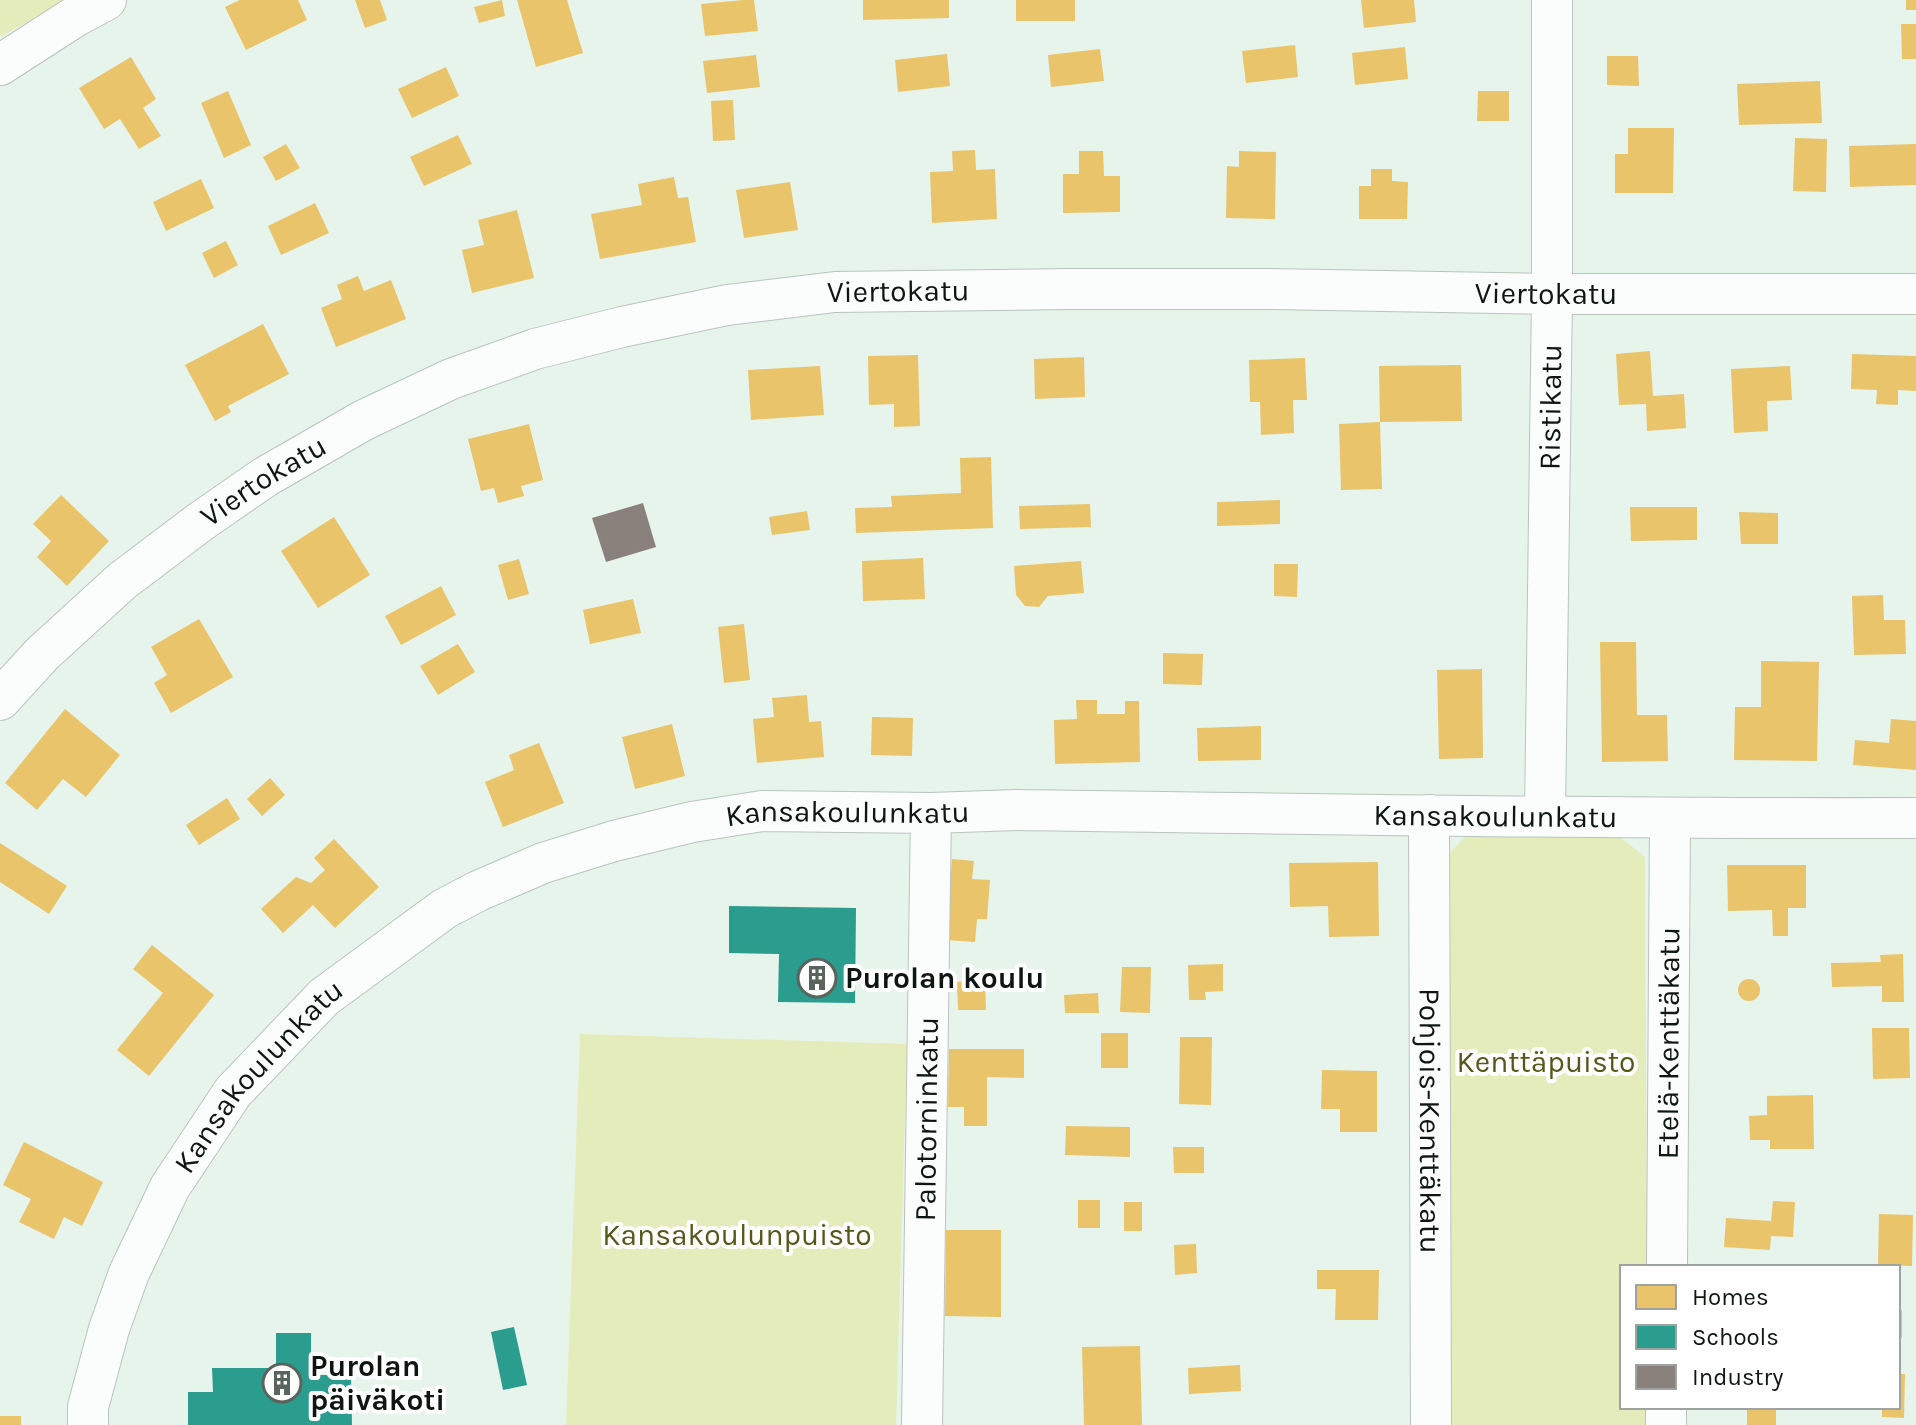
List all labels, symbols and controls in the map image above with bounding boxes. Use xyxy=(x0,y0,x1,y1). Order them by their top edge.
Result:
street label: Viertokatu xyxy=(827,272,970,310)
street label: Viertokatu xyxy=(1474,275,1617,312)
street label: Ristikatu xyxy=(1532,344,1569,470)
street label: Viertokatu xyxy=(193,428,333,534)
street label: Kansakoulunkatu xyxy=(723,793,970,834)
street label: Kansakoulunkatu xyxy=(1373,797,1618,835)
street label: Etelä-Kenttäkatu xyxy=(1650,927,1687,1159)
building icon: Purolan koulu xyxy=(796,957,838,999)
place label: Purolan koulu xyxy=(845,960,1044,996)
street label: Kansakoulunkatu xyxy=(166,971,350,1180)
street label: Pohjois-Kenttäkatu xyxy=(1412,988,1448,1254)
street label: Palotorninkatu xyxy=(907,1017,946,1222)
park label: Kenttäpuisto xyxy=(1457,1044,1635,1080)
park label: Kansakoulunpuisto xyxy=(602,1217,872,1253)
legend xyxy=(1620,1265,1900,1409)
text: Homes xyxy=(1692,1283,1769,1311)
text: Schools xyxy=(1692,1323,1779,1351)
place label: Purolan päiväkoti xyxy=(310,1348,445,1418)
building icon: Purolan päiväkoti xyxy=(261,1362,303,1404)
text: Industry xyxy=(1692,1363,1783,1391)

